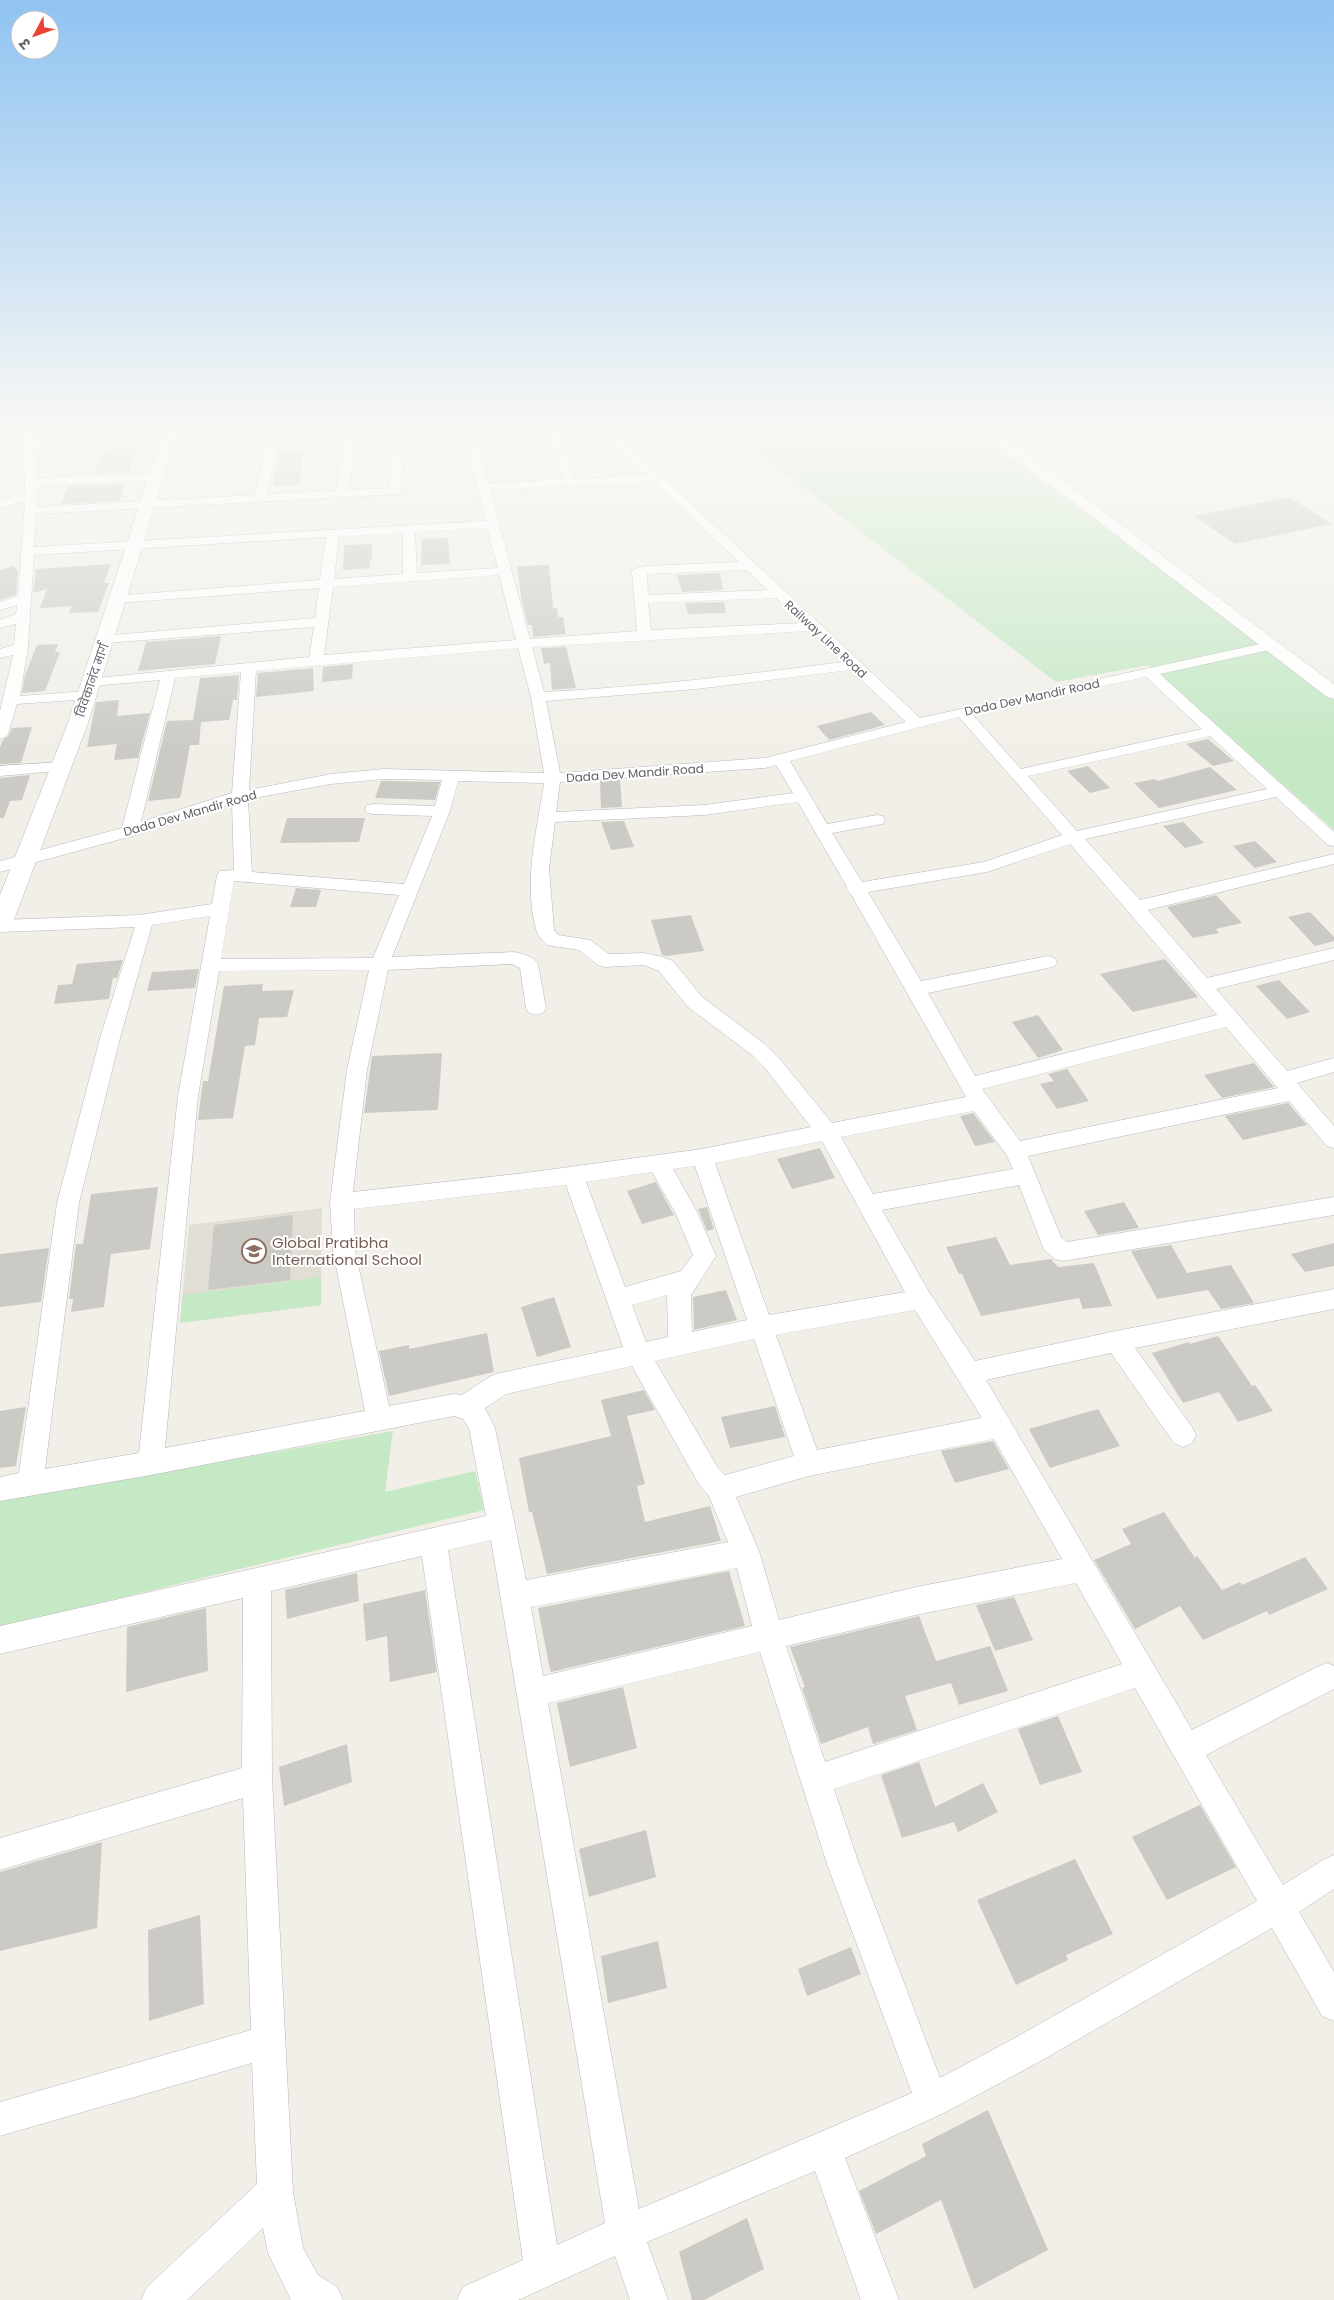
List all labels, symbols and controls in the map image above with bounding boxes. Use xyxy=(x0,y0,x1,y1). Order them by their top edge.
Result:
north arrow xyxy=(10,10,60,60)
text: उ xyxy=(14,33,36,54)
street label: Railway Line Road xyxy=(781,596,871,682)
street label: विवेकानंद मार्ग xyxy=(71,639,113,720)
street label: Dada Dev Mandir Road xyxy=(963,674,1101,720)
street label: Dada Dev Mandir Road xyxy=(566,760,704,786)
street label: Dada Dev Mandir Road xyxy=(121,786,259,840)
place label: Global Pratibha International School xyxy=(272,1232,422,1270)
school or university icon: Global Pratibha International School xyxy=(241,1238,267,1264)

